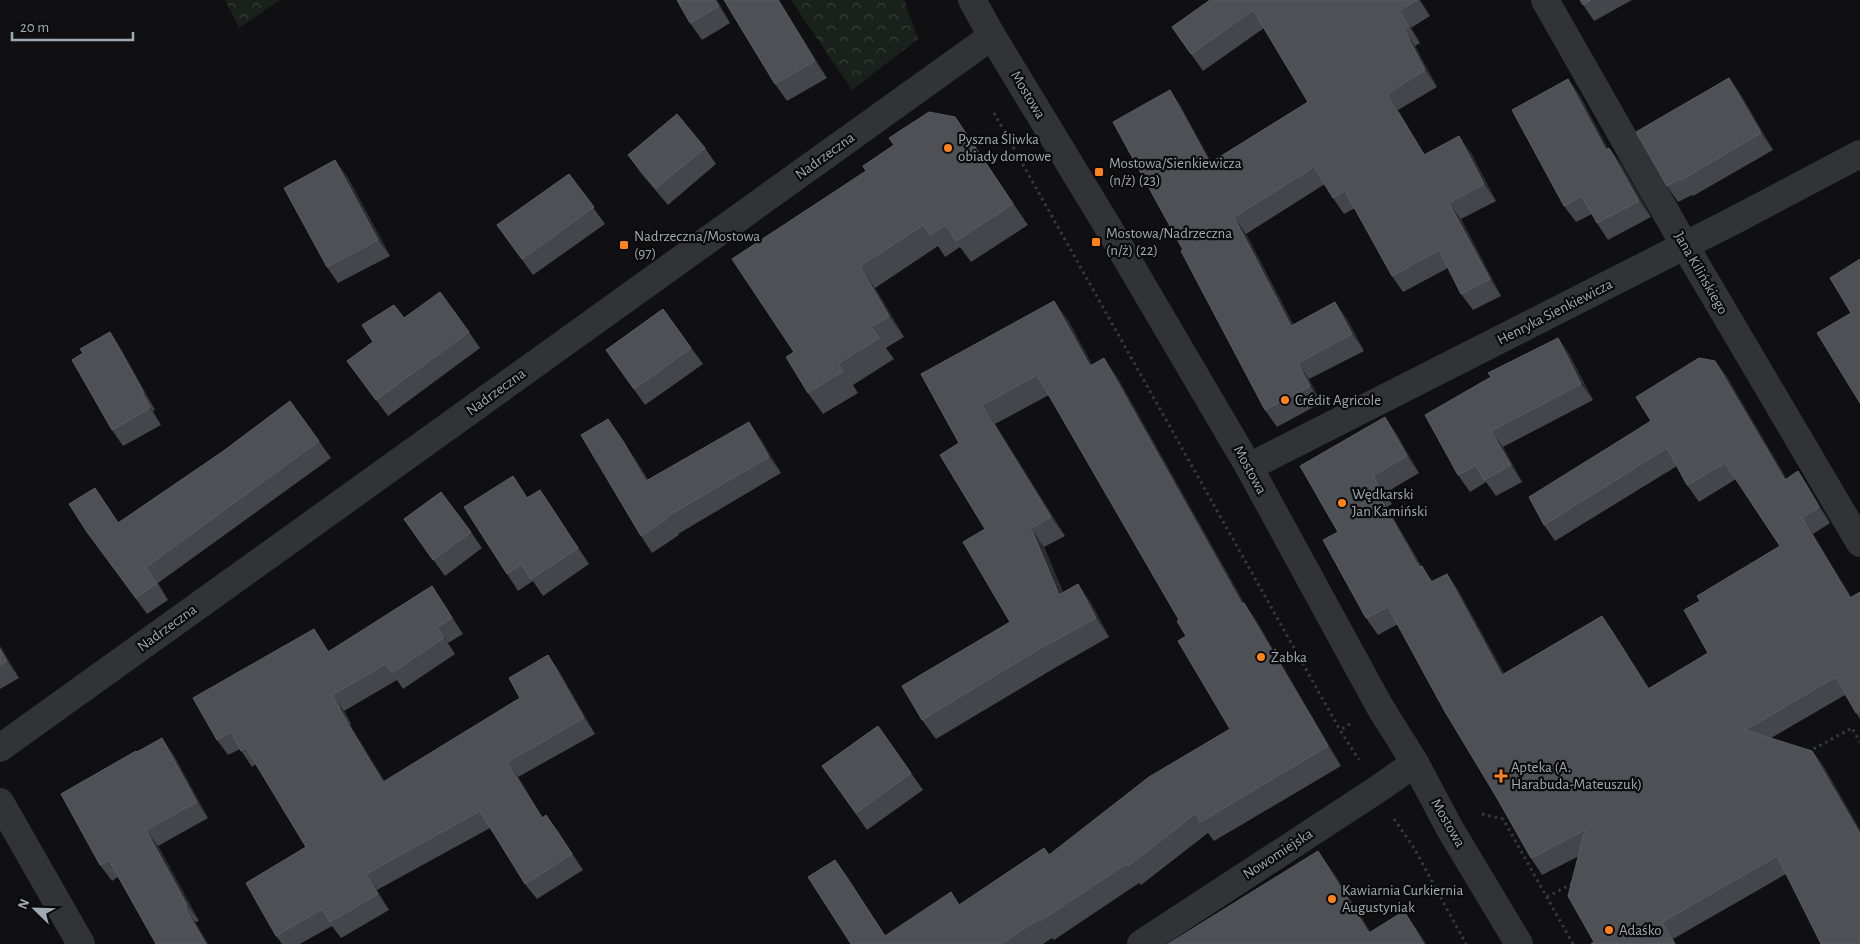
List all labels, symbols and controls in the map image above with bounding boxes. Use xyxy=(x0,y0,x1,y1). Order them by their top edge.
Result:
scale bar xyxy=(12,10,134,42)
text: 20 m xyxy=(20,20,49,35)
street label: Mostowa xyxy=(1008,68,1048,122)
street label: Nadrzeczna xyxy=(793,130,857,182)
place label: Pyszna Śliwka obiady domowe xyxy=(958,130,1051,164)
marker: Pyszna Śliwka obiady domowe xyxy=(942,142,954,154)
place label: Mostowa/Sienkiewicza (n/ż) (23) xyxy=(1109,156,1242,188)
marker: Mostowa/Sienkiewicza (n/ż) (23) xyxy=(1093,166,1105,178)
place label: Mostowa/Nadrzeczna (n/ż) (22) xyxy=(1106,226,1232,258)
place label: Nadrzeczna/Mostowa (97) xyxy=(634,229,760,261)
street label: Jana Kilińskiego xyxy=(1671,229,1731,317)
marker: Mostowa/Nadrzeczna (n/ż) (22) xyxy=(1090,236,1102,248)
marker: Nadrzeczna/Mostowa (97) xyxy=(618,239,630,251)
street label: Henryka Sienkiewicza xyxy=(1495,276,1615,348)
street label: Nadrzeczna xyxy=(464,366,528,418)
place label: Crédit Agricole xyxy=(1295,393,1381,408)
marker: Crédit Agricole xyxy=(1279,394,1291,406)
street label: Mostowa xyxy=(1231,443,1269,497)
place label: Wędkarski Jan Kamiński xyxy=(1352,487,1428,519)
marker: Wędkarski Jan Kamiński xyxy=(1336,497,1348,509)
street label: Nadrzeczna xyxy=(135,602,199,654)
place label: Żabka xyxy=(1271,648,1307,665)
marker: Żabka xyxy=(1255,651,1267,663)
place label: Apteka (A. Harabuda-Mateuszuk) xyxy=(1511,760,1642,792)
marker: Apteka (A. Harabuda-Mateuszuk) xyxy=(1495,770,1507,782)
street label: Mostowa xyxy=(1428,796,1468,850)
street label: Nowomiejska xyxy=(1240,826,1316,882)
place label: Kawiarnia Curkiernia Augustyniak xyxy=(1342,883,1463,915)
north arrow xyxy=(10,884,60,934)
marker: Kawiarnia Curkiernia Augustyniak xyxy=(1326,893,1338,905)
text: N xyxy=(16,897,32,912)
place label: Adaśko xyxy=(1619,923,1662,938)
marker: Adaśko xyxy=(1603,924,1615,936)

